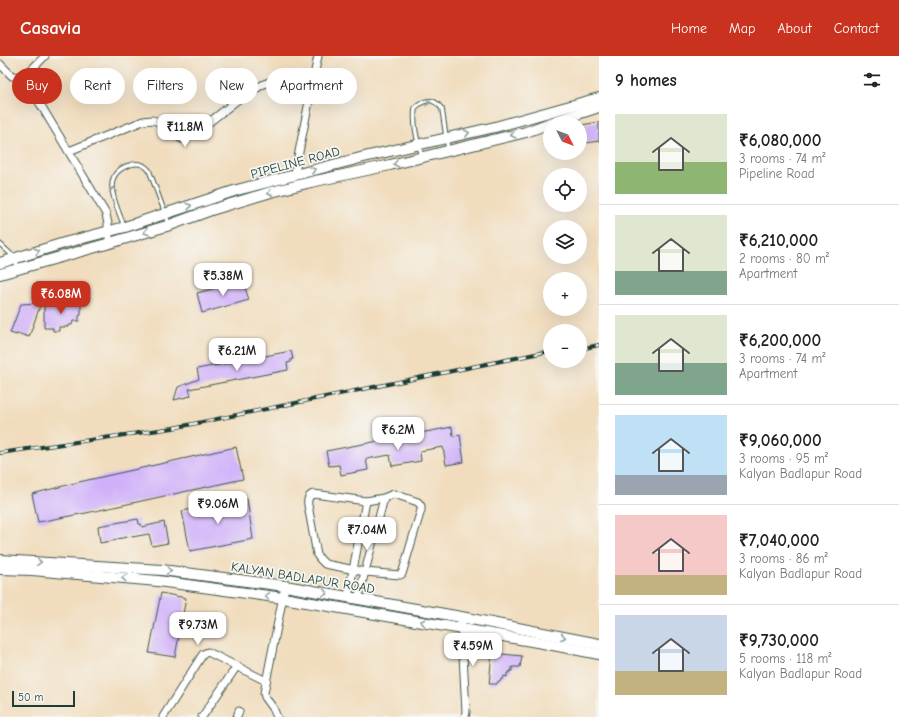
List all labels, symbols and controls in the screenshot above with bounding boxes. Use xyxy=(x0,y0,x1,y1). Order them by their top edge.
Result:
text: Casavia xyxy=(20,17,81,39)
text: Home xyxy=(671,20,707,37)
text: Map xyxy=(729,20,755,37)
text: About xyxy=(777,20,812,37)
text: Contact xyxy=(834,20,879,37)
chip: Buy xyxy=(12,68,62,104)
chip: Rent xyxy=(70,68,125,104)
chip: Filters xyxy=(133,68,197,104)
chip: New xyxy=(205,68,258,104)
chip: Apartment xyxy=(266,68,357,104)
icon: filters xyxy=(861,69,883,91)
text: 9 homes xyxy=(615,71,677,90)
one-way arrow xyxy=(425,98,431,106)
pin: ₹11.8M xyxy=(152,114,218,148)
north arrow xyxy=(543,116,587,160)
map controls xyxy=(543,116,587,368)
text: ₹11.8M xyxy=(166,119,204,134)
one-way arrow xyxy=(464,130,470,138)
one-way arrow xyxy=(510,130,517,139)
icon: home xyxy=(647,130,695,178)
text: ₹6,080,000 xyxy=(739,131,821,150)
street label: PIPELINE ROAD xyxy=(249,143,341,182)
text: 3 rooms · 74 m² xyxy=(739,151,825,166)
one-way arrow xyxy=(393,159,400,167)
text: Pipeline Road xyxy=(739,166,815,181)
one-way arrow xyxy=(310,167,317,175)
button: locate xyxy=(543,168,587,212)
one-way arrow xyxy=(109,187,118,194)
one-way arrow xyxy=(266,188,273,197)
one-way arrow xyxy=(185,202,192,211)
button: layers xyxy=(543,220,587,264)
one-way arrow xyxy=(143,227,150,236)
icon: home xyxy=(647,231,695,279)
text: ₹6,210,000 xyxy=(739,231,818,250)
one-way arrow xyxy=(34,248,41,256)
text: 2 rooms · 80 m² xyxy=(739,251,829,266)
pin: ₹5.38M xyxy=(190,263,256,297)
text: Apartment xyxy=(739,266,797,281)
text: ₹5.38M xyxy=(203,268,243,283)
button: + xyxy=(543,272,587,316)
pin: ₹6.08M xyxy=(28,281,94,315)
text: ₹6.08M xyxy=(40,286,82,301)
button: − xyxy=(543,324,587,368)
icon: home xyxy=(647,331,695,379)
text: ₹6,200,000 xyxy=(739,331,821,350)
pin: ₹6.21M xyxy=(204,338,270,372)
text: ₹6.21M xyxy=(218,343,256,358)
text: 3 rooms · 74 m² xyxy=(739,351,825,366)
text: Apartment xyxy=(739,366,797,381)
pin: ₹6.2M xyxy=(370,417,426,451)
text: ₹6.2M xyxy=(381,422,415,437)
icon: home xyxy=(647,431,695,479)
text: ₹9,060,000 xyxy=(739,431,822,450)
text: 3 rooms · 95 m² xyxy=(739,451,828,466)
text: Kalyan Badlapur Road xyxy=(739,466,862,481)
pin: ₹9.06M xyxy=(185,491,251,525)
text: ₹9.06M xyxy=(197,496,239,511)
pin: ₹7.04M xyxy=(334,517,400,551)
text: ₹7.04M xyxy=(347,522,387,537)
icon: home xyxy=(647,531,695,579)
text: ₹7,040,000 xyxy=(739,531,819,550)
text: 3 rooms · 86 m² xyxy=(739,551,828,566)
one-way arrow xyxy=(36,558,42,566)
street label: KALYAN BADLAPUR ROAD xyxy=(230,559,376,596)
one-way arrow xyxy=(166,566,172,575)
text: Kalyan Badlapur Road xyxy=(739,566,862,581)
one-way arrow xyxy=(121,574,127,583)
one-way arrow xyxy=(322,589,328,597)
one-way arrow xyxy=(264,592,270,601)
pin: ₹9.73M xyxy=(165,612,231,646)
text: ₹9.73M xyxy=(178,617,218,632)
one-way arrow xyxy=(420,618,426,627)
icon: home xyxy=(647,631,695,679)
text: ₹9,730,000 xyxy=(739,631,819,650)
one-way arrow xyxy=(560,632,566,640)
pin: ₹4.59M xyxy=(440,633,506,667)
text: ₹4.59M xyxy=(453,638,493,653)
text: 5 rooms · 118 m² xyxy=(739,651,832,666)
text: Kalyan Badlapur Road xyxy=(739,666,862,681)
scale bar xyxy=(12,689,75,708)
text: 50 m xyxy=(18,691,43,704)

